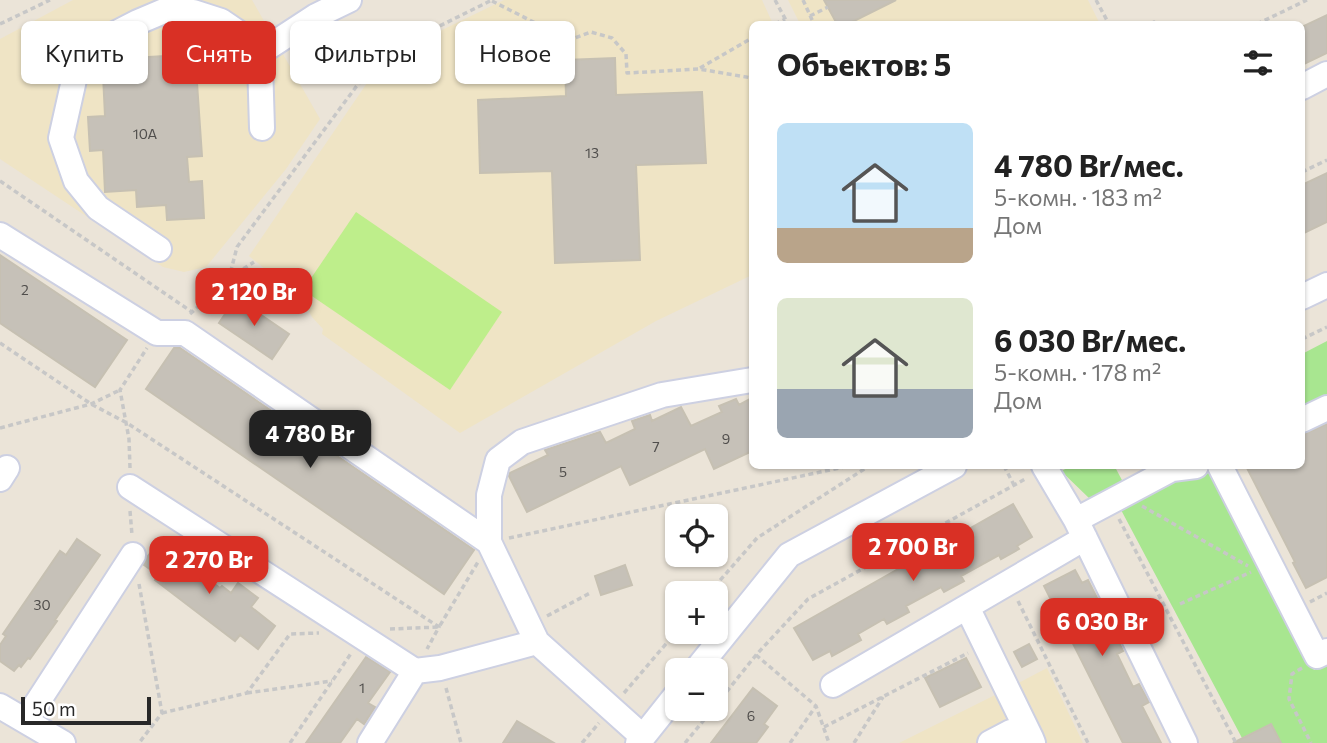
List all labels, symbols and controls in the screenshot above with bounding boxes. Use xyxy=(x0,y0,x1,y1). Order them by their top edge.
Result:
chip: Купить xyxy=(21,21,148,84)
chip: Снять xyxy=(162,21,276,84)
chip: Фильтры xyxy=(290,21,441,84)
chip: Новое xyxy=(455,21,575,84)
icon: filters xyxy=(1239,44,1277,82)
text: Объектов: 5 xyxy=(777,45,951,82)
house number: 10А xyxy=(133,125,158,142)
house number: 13 xyxy=(585,144,599,161)
text: 4 780 Br/мес. xyxy=(994,146,1184,183)
icon: home xyxy=(833,151,917,235)
text: 5-комн. · 183 m² xyxy=(994,183,1162,211)
text: Дом xyxy=(994,211,1042,239)
pin: 2 120 Br xyxy=(182,268,326,328)
text: 2 120 Br xyxy=(211,277,297,305)
house number: 2 xyxy=(21,281,29,298)
text: 6 030 Br/мес. xyxy=(994,321,1186,358)
icon: home xyxy=(833,326,917,410)
text: 5-комн. · 178 m² xyxy=(994,358,1161,386)
text: Дом xyxy=(994,386,1042,414)
pin: 4 780 Br xyxy=(238,410,382,470)
text: 4 780 Br xyxy=(265,419,355,447)
house number: 9 xyxy=(722,430,730,447)
house number: 7 xyxy=(652,438,660,455)
house number: 5 xyxy=(559,463,567,480)
map controls xyxy=(665,504,728,721)
button: locate xyxy=(665,504,728,567)
pin: 2 700 Br xyxy=(841,524,985,583)
text: 2 700 Br xyxy=(868,532,958,560)
pin: 2 270 Br xyxy=(137,536,281,596)
text: 2 270 Br xyxy=(165,545,253,573)
button: + xyxy=(665,581,728,644)
house number: 30 xyxy=(33,596,51,613)
pin: 6 030 Br xyxy=(1030,598,1174,658)
text: 6 030 Br xyxy=(1056,607,1148,635)
button: − xyxy=(665,658,728,721)
house number: 1 xyxy=(359,679,365,696)
scale bar xyxy=(21,694,150,726)
text: 50 m xyxy=(32,697,76,720)
house number: 6 xyxy=(747,707,755,724)

